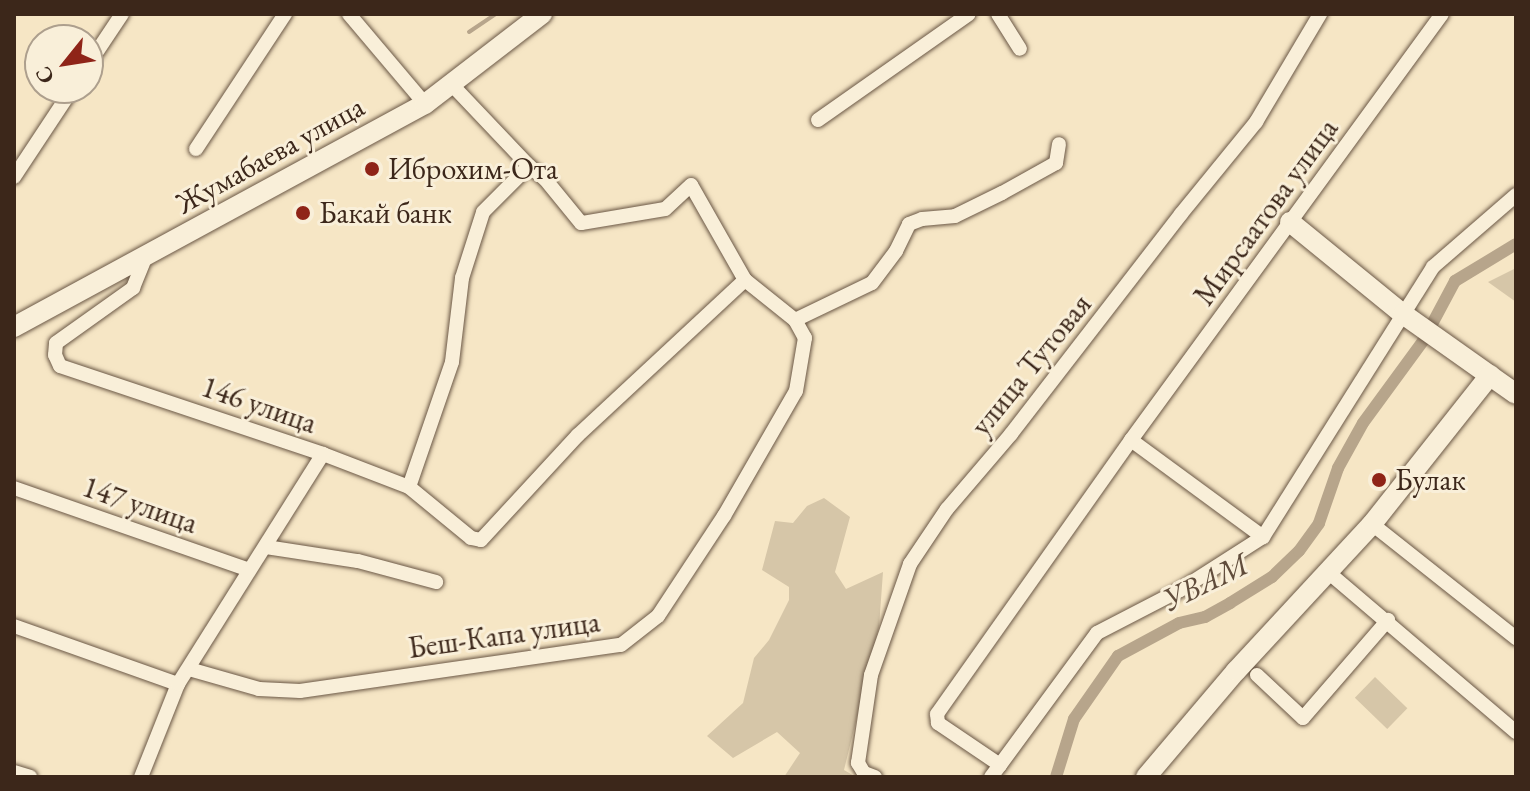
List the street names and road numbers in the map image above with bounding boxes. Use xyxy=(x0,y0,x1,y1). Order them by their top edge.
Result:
street label: Жумабаева улица xyxy=(170,88,370,222)
street label: Мирсаатова улица xyxy=(1186,112,1346,312)
street label: улица Тутовая xyxy=(963,287,1099,443)
street label: 146 улица xyxy=(197,369,321,441)
street label: 147 улица xyxy=(78,469,202,541)
street label: Беш-Капа улица xyxy=(406,604,602,666)

